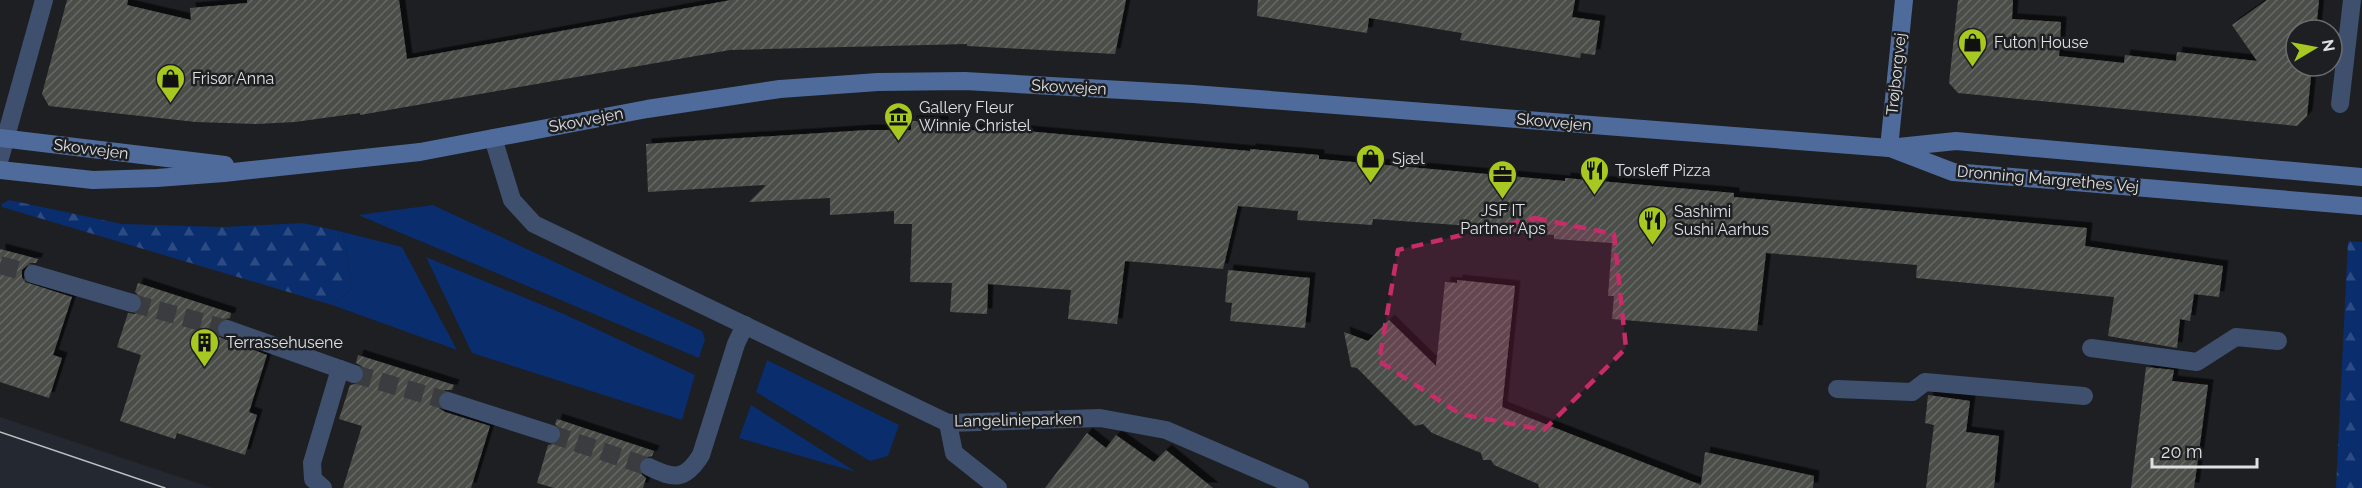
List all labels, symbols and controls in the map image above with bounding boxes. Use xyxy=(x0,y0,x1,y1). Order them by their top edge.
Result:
north arrow xyxy=(2284,18,2344,78)
shop icon: Futon House xyxy=(1957,26,1989,68)
street label: Trøjborgvej xyxy=(1882,32,1910,116)
place label: Futon House xyxy=(1994,33,2088,52)
text: N xyxy=(2318,38,2339,53)
shop icon: Frisør Anna xyxy=(155,62,187,104)
place label: Frisør Anna xyxy=(192,69,274,88)
street label: Skovvejen xyxy=(1031,76,1107,98)
place label: Gallery Fleur Winnie Christel xyxy=(919,98,1032,135)
museum icon: Gallery Fleur Winnie Christel xyxy=(882,100,914,142)
street label: Skovvejen xyxy=(547,103,625,137)
street label: Skovvejen xyxy=(1516,109,1592,135)
street label: Skovvejen xyxy=(52,135,130,163)
shop icon: Sjæl xyxy=(1355,142,1387,184)
place label: Sjæl xyxy=(1392,149,1425,168)
restaurant icon: Torsleff Pizza xyxy=(1578,154,1610,196)
office icon: JSF IT Partner Aps xyxy=(1487,158,1519,200)
place label: Torsleff Pizza xyxy=(1615,161,1710,180)
street label: Dronning Margrethes Vej xyxy=(1956,162,2140,196)
place label: JSF IT Partner Aps xyxy=(1460,201,1546,238)
place label: Sashimi Sushi Aarhus xyxy=(1674,202,1769,239)
restaurant icon: Sashimi Sushi Aarhus xyxy=(1637,204,1669,246)
building icon: Terrassehusene xyxy=(189,326,221,368)
place label: Terrassehusene xyxy=(226,333,343,352)
street label: Langelinieparken xyxy=(954,409,1082,431)
scale bar xyxy=(2152,431,2257,469)
text: 20 m xyxy=(2161,441,2203,462)

